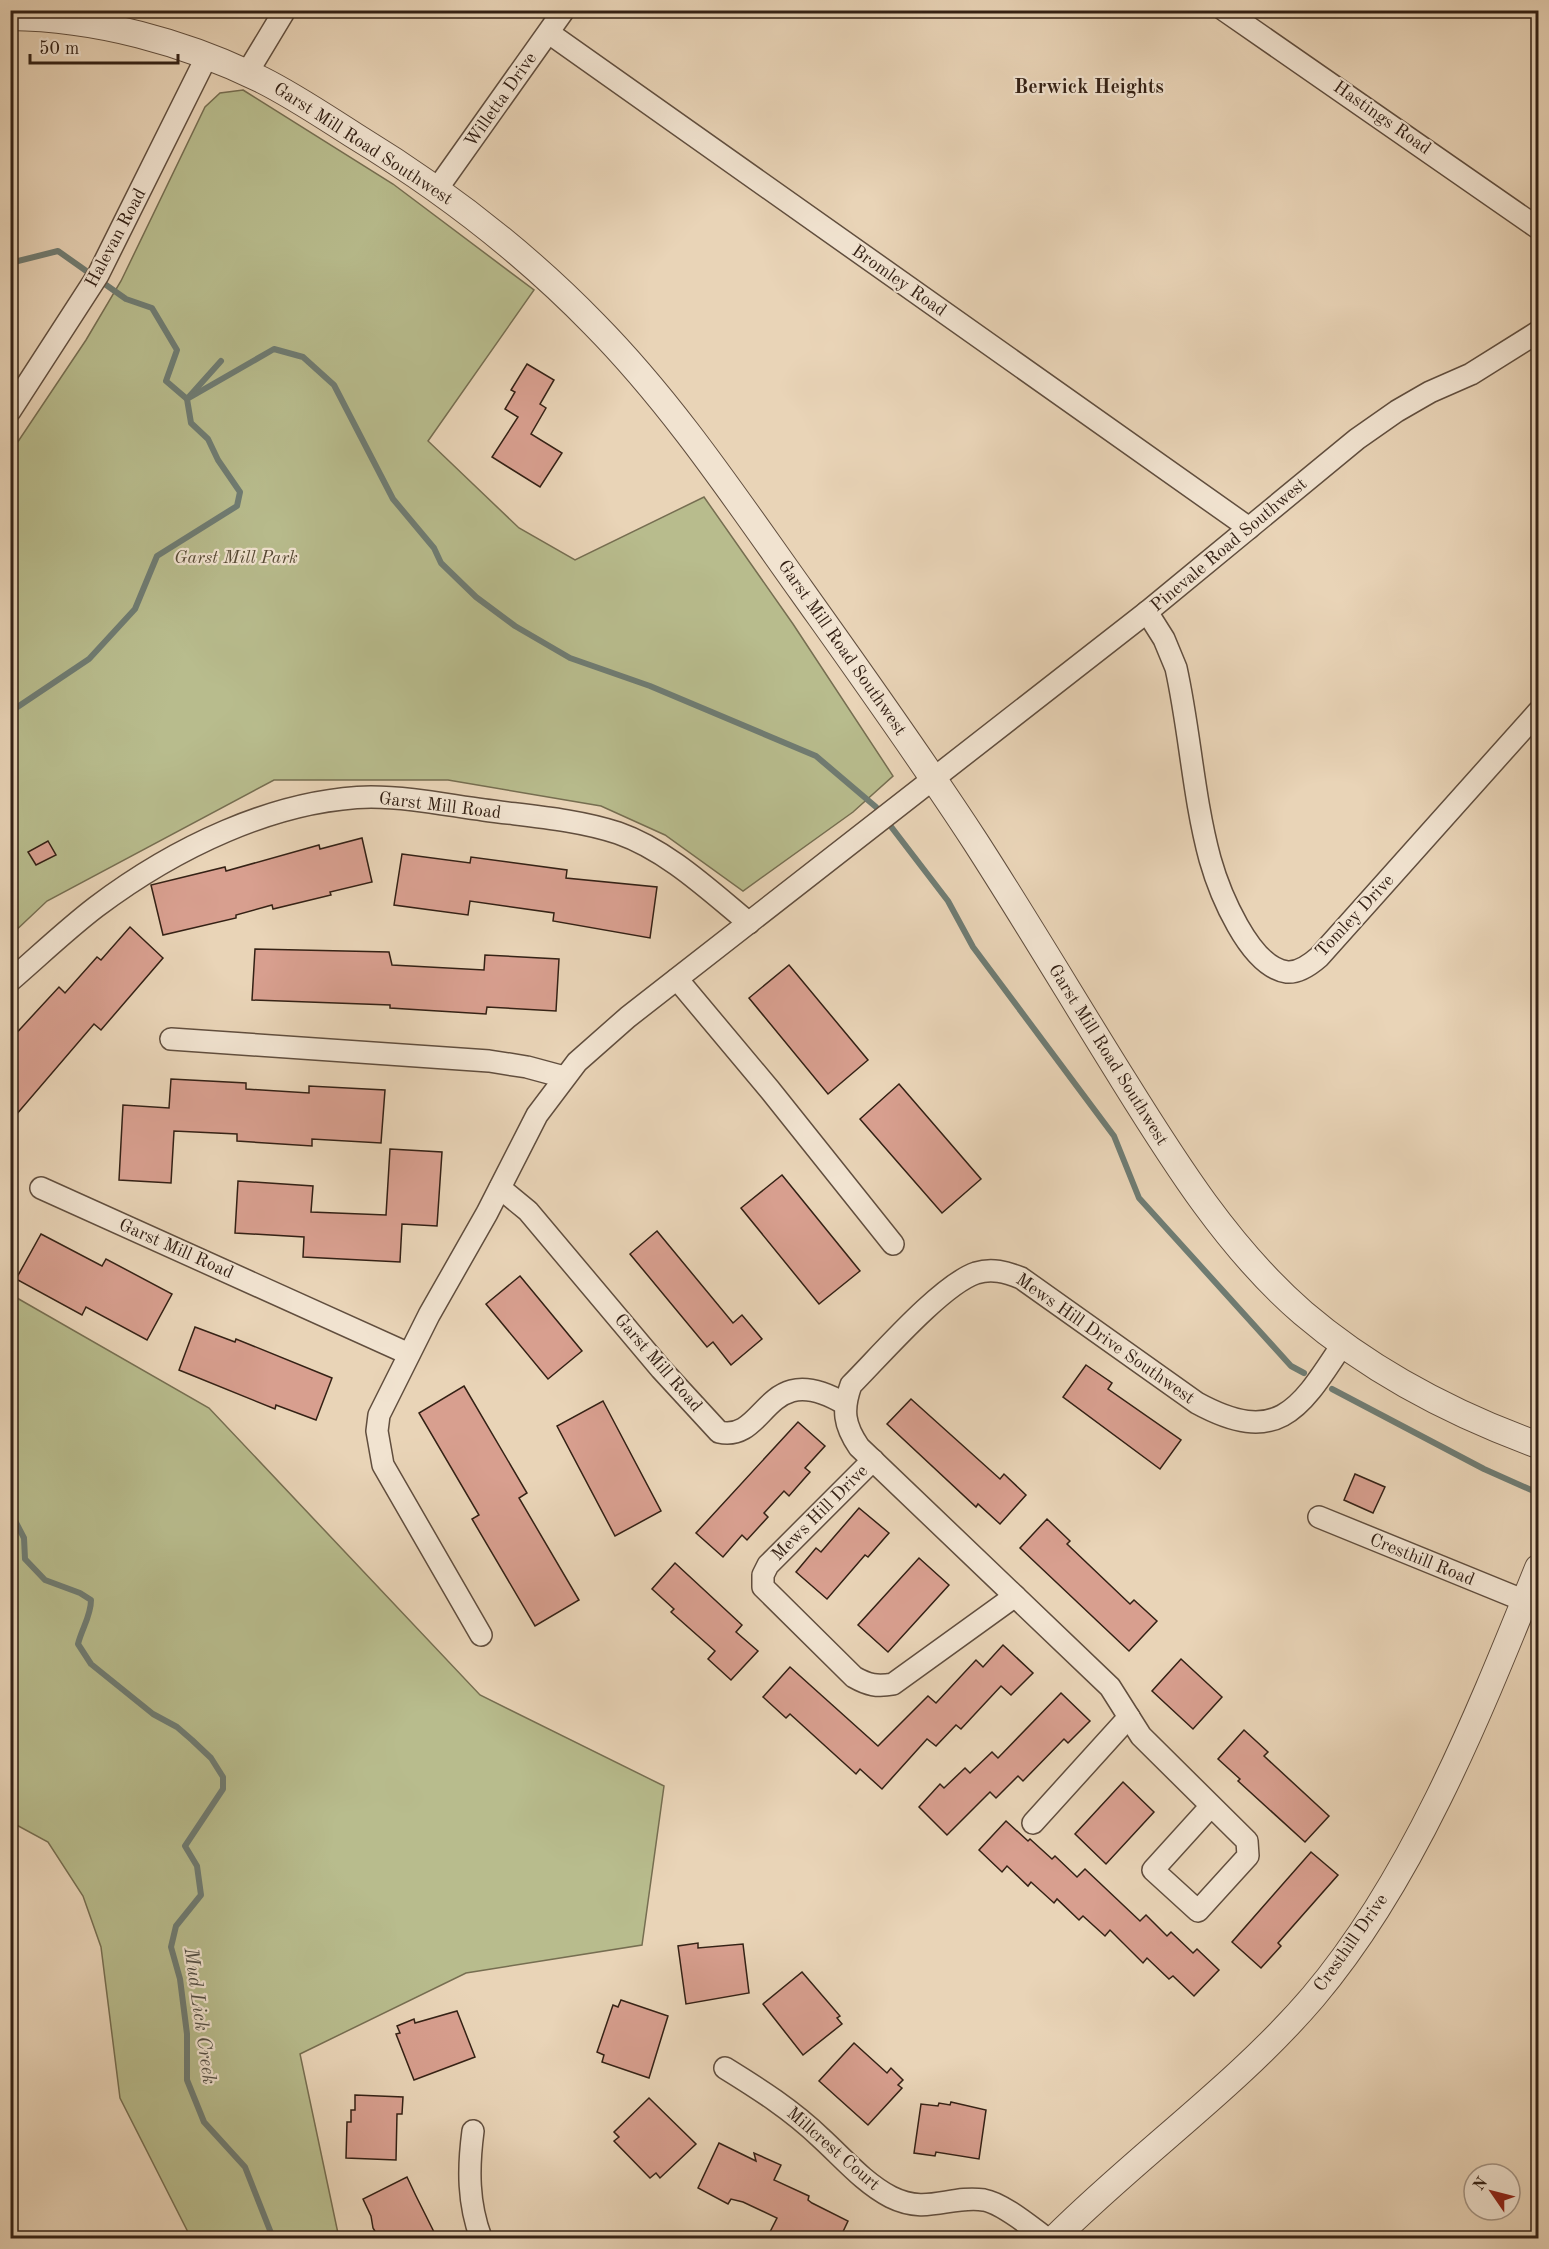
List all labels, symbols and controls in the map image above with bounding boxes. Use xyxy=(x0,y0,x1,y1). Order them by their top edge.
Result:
scale bar xyxy=(30,27,178,65)
text: 50 m xyxy=(39,40,79,58)
street label: Willetta Drive xyxy=(462,49,540,151)
district label: Berwick Heights xyxy=(1014,78,1164,98)
street label: Hastings Road xyxy=(1330,78,1434,158)
street label: Garst Mill Road Southwest xyxy=(270,79,456,209)
street label: Halevan Road xyxy=(82,186,150,290)
street label: Bromley Road xyxy=(848,242,950,320)
street label: Pinevale Road Southwest xyxy=(1148,475,1310,615)
park label: Garst Mill Park xyxy=(174,549,298,567)
street label: Garst Mill Road Southwest xyxy=(775,557,909,739)
street label: Garst Mill Road xyxy=(378,790,502,822)
street label: Tomley Drive xyxy=(1312,871,1398,961)
street label: Garst Mill Road Southwest xyxy=(1045,961,1171,1149)
street label: Garst Mill Road xyxy=(116,1216,236,1282)
street label: Mews Hill Drive Southwest xyxy=(1012,1270,1198,1408)
street label: Garst Mill Road xyxy=(611,1311,705,1415)
street label: Mews Hill Drive xyxy=(769,1462,871,1564)
street label: Cresthill Road xyxy=(1367,1531,1477,1589)
street label: Cresthill Drive xyxy=(1311,1891,1391,1995)
water label: Mud Lick Creek xyxy=(179,1945,219,2086)
street label: Millcrest Court xyxy=(783,2104,883,2194)
north arrow xyxy=(1462,2162,1522,2222)
text: N xyxy=(1471,2174,1492,2194)

